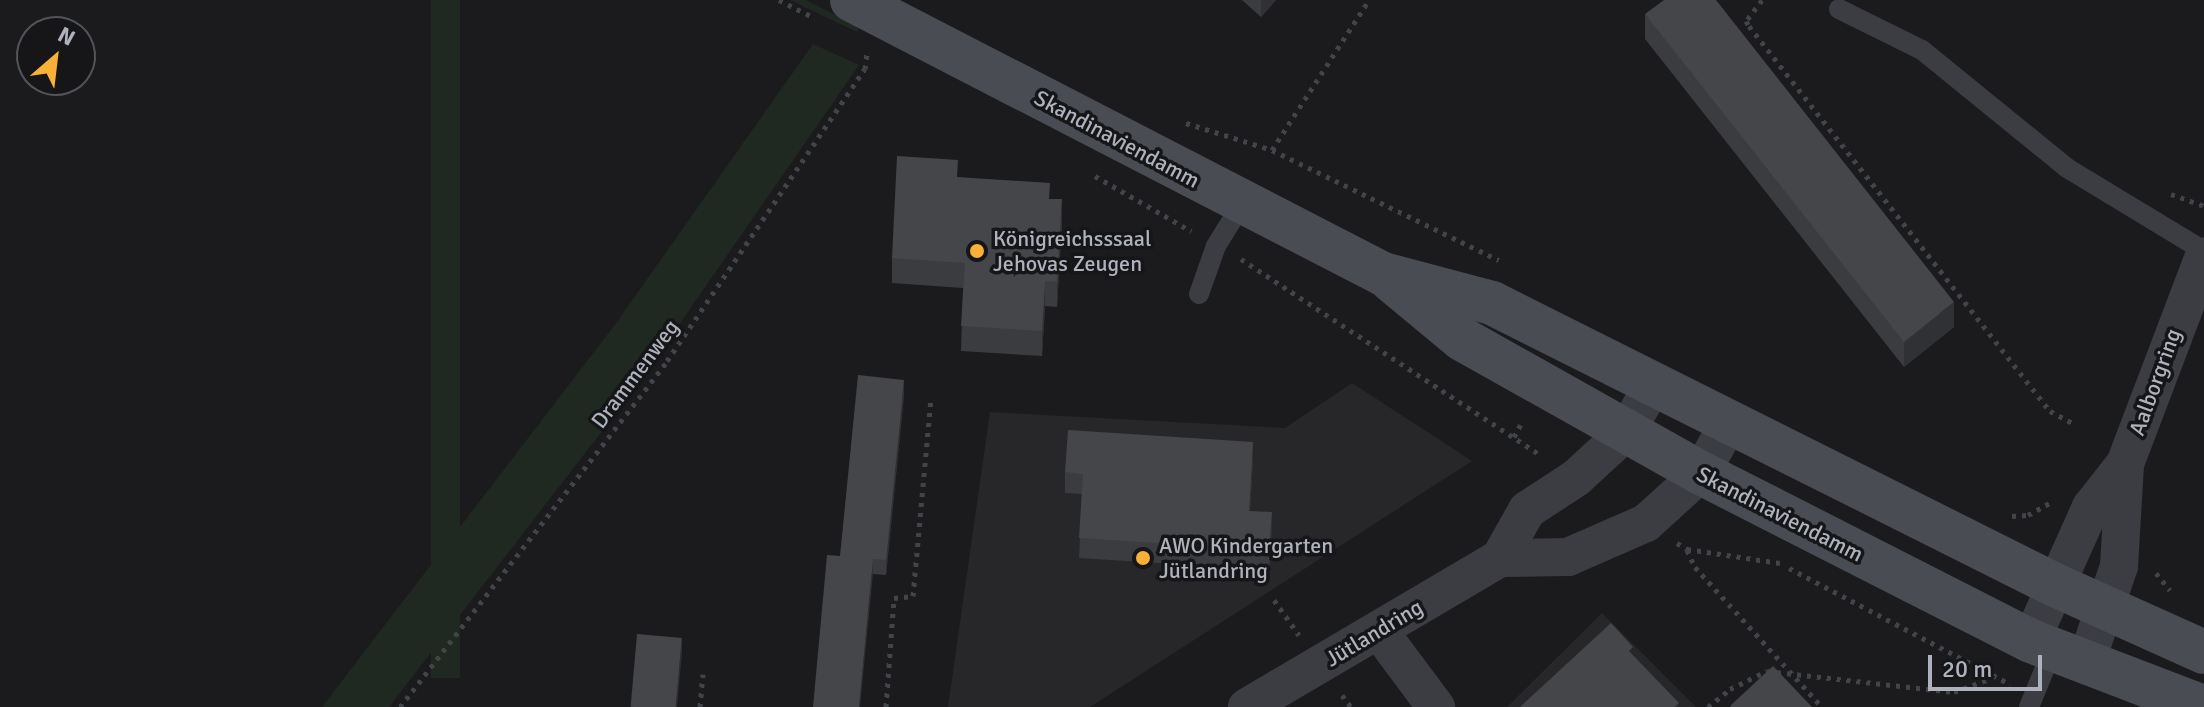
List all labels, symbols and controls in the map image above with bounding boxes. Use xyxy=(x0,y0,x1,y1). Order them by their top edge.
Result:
north arrow xyxy=(16,16,96,96)
text: N xyxy=(53,21,80,52)
street label: Skandinaviendamm xyxy=(1030,84,1204,194)
place label: Königreichsssaal Jehovas Zeugen xyxy=(993,225,1151,276)
marker: Königreichsssaal Jehovas Zeugen xyxy=(968,242,986,260)
street label: Drammenweg xyxy=(586,314,684,434)
street label: Aalborgring xyxy=(2123,325,2187,439)
street label: Skandinaviendamm xyxy=(1692,461,1868,567)
place label: AWO Kindergarten Jütlandring xyxy=(1159,532,1333,584)
marker: AWO Kindergarten Jütlandring xyxy=(1134,549,1152,567)
street label: Jütlandring xyxy=(1321,594,1427,672)
scale bar xyxy=(1932,639,2046,689)
text: 20 m xyxy=(1942,654,1992,684)

